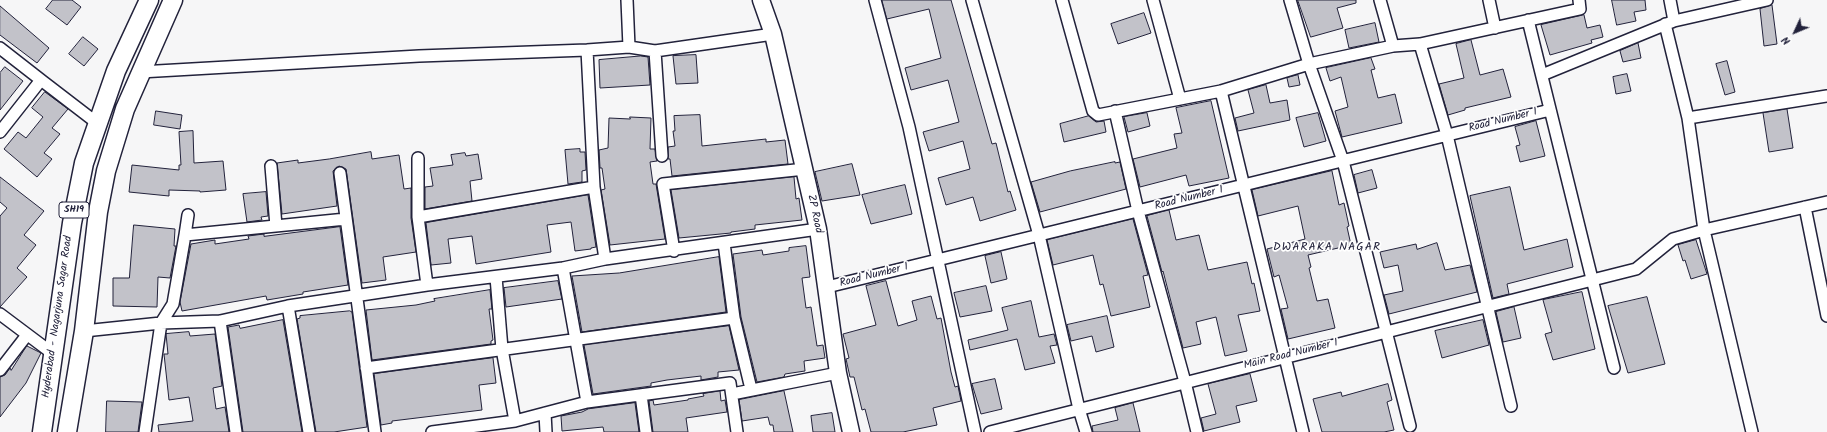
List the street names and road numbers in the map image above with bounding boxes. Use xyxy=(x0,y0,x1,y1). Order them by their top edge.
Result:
street label: Road Number 1 xyxy=(1467,106,1539,136)
street label: Road Number 1 xyxy=(1153,184,1225,214)
street label: ZP Road xyxy=(803,193,825,235)
road number: SH19 xyxy=(59,202,89,218)
street label: Hyderabad - Nagarjuna Sagar Road xyxy=(40,235,76,399)
street label: Road Number 1 xyxy=(838,261,910,291)
street label: Main Road Number 1 xyxy=(1242,337,1340,373)

